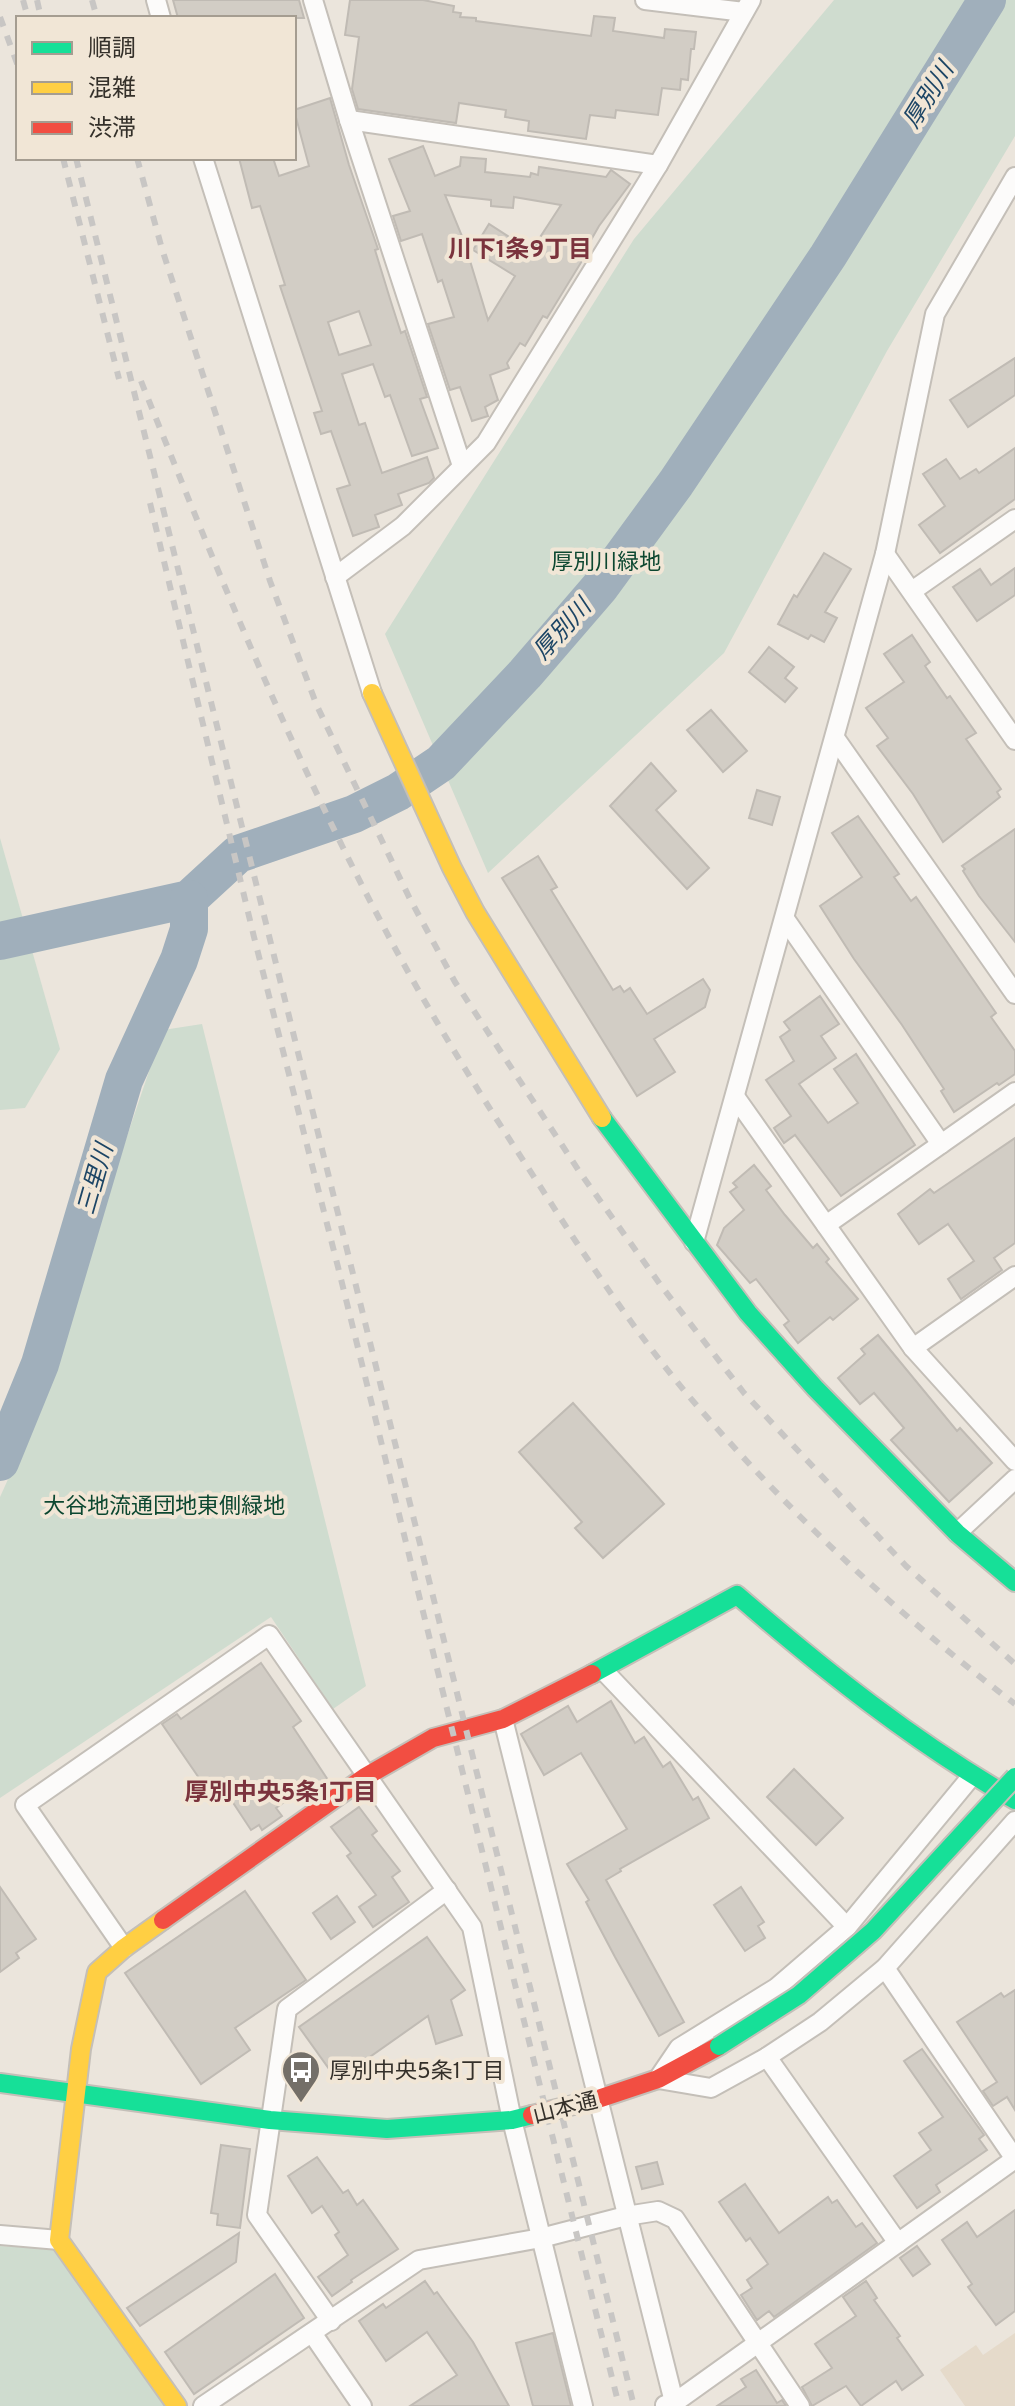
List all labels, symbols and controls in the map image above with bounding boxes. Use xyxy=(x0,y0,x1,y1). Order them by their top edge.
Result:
legend xyxy=(16,16,296,160)
text: 順調 xyxy=(88,35,136,65)
water label: 厚別川 xyxy=(898,55,963,135)
text: 混雑 xyxy=(88,75,136,105)
text: 渋滞 xyxy=(88,115,136,145)
district label: 川下1条9丁目 xyxy=(448,236,592,266)
park label: 厚別川緑地 xyxy=(551,550,661,577)
water label: 厚別川 xyxy=(528,591,601,667)
water label: 三里川 xyxy=(73,1138,122,1218)
park label: 大谷地流通団地東側緑地 xyxy=(43,1494,285,1521)
district label: 厚別中央5条1丁目 xyxy=(185,1779,377,1809)
bus stop icon: 厚別中央5条1丁目 xyxy=(280,2049,322,2104)
place label: 厚別中央5条1丁目 xyxy=(329,2059,505,2086)
street label: 山本通 xyxy=(530,2088,601,2131)

